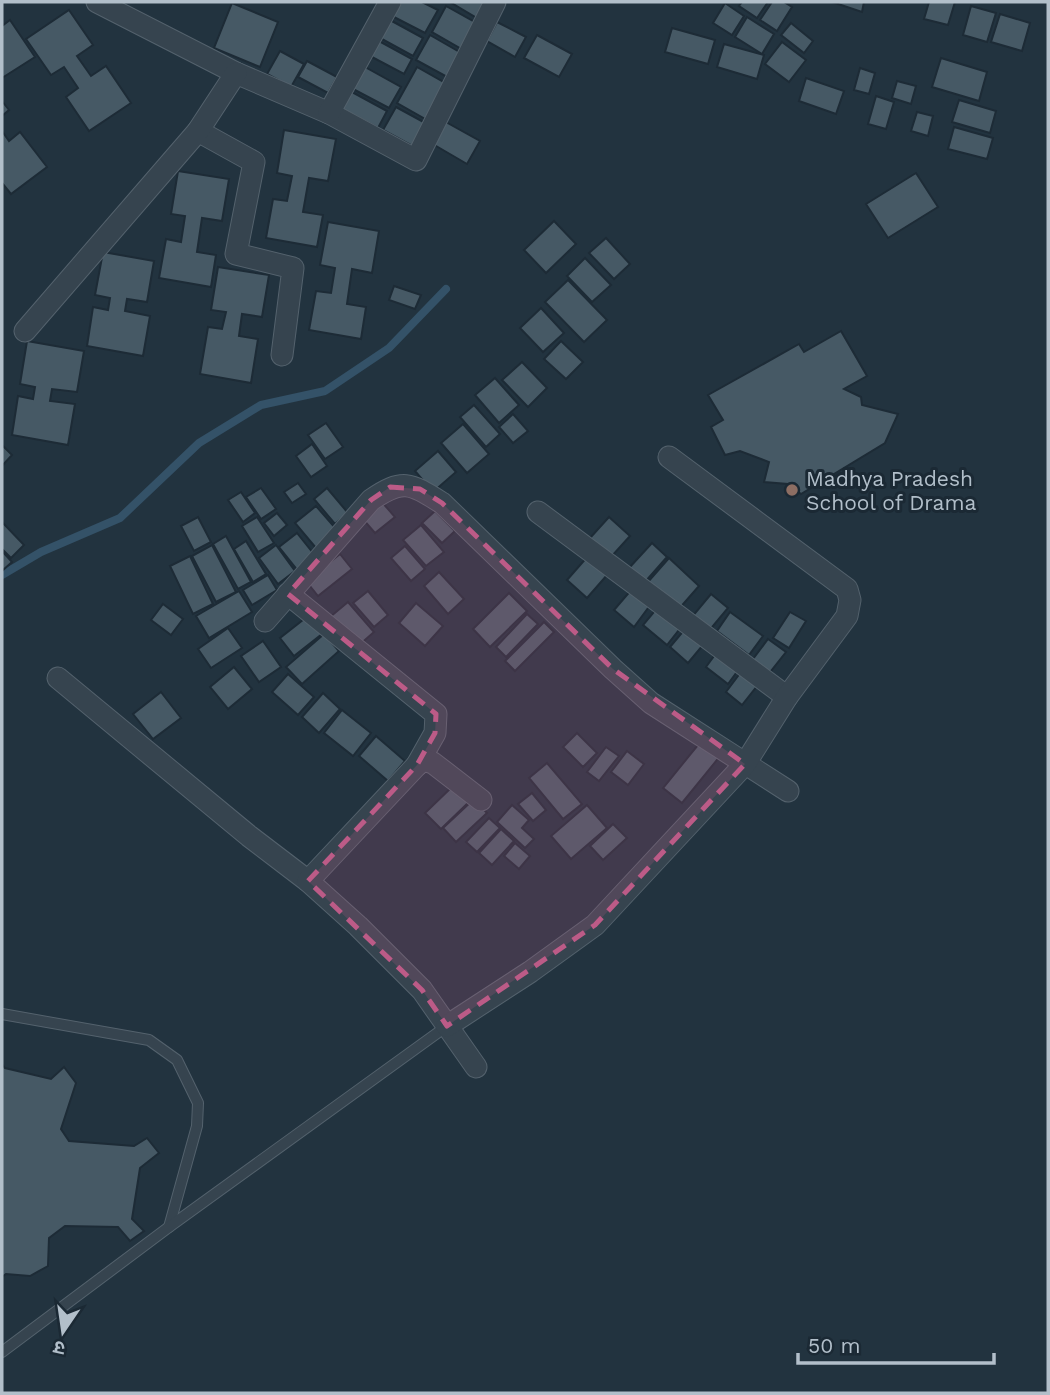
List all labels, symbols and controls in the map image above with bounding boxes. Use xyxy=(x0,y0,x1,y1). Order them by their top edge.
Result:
place label: Madhya Pradesh School of Drama xyxy=(806,466,976,515)
marker: Madhya Pradesh School of Drama xyxy=(784,482,800,498)
north arrow xyxy=(28,1297,98,1367)
scale bar xyxy=(798,1322,994,1366)
text: 50 m xyxy=(808,1333,860,1358)
text: उ xyxy=(50,1335,67,1361)

